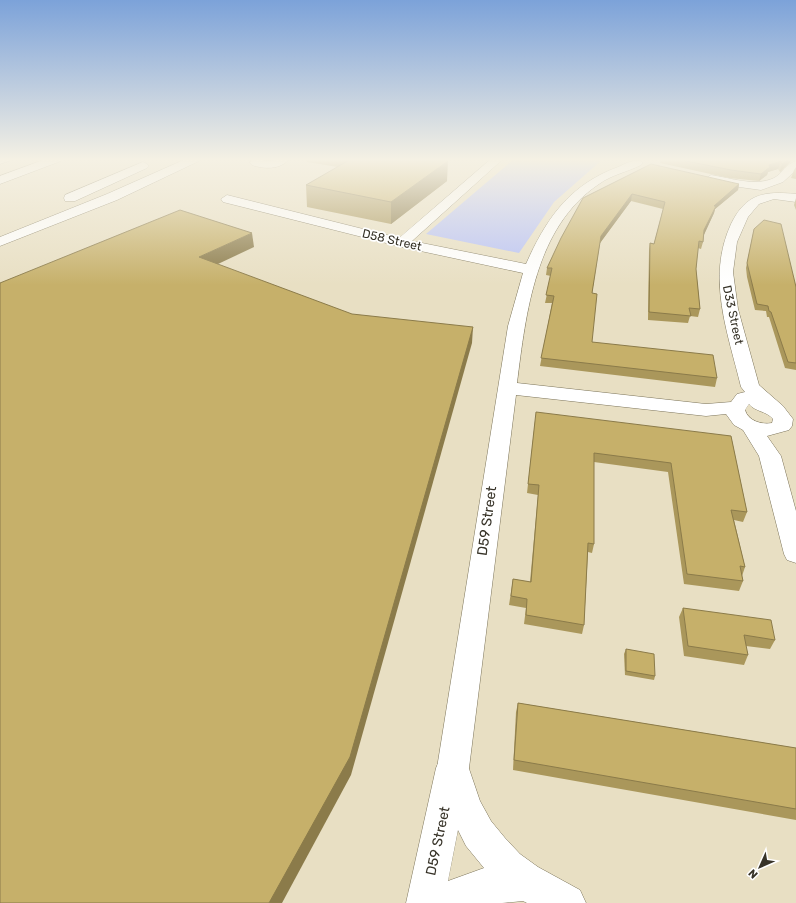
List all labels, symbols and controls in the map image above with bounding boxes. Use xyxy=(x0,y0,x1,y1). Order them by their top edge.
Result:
street label: D58 Street xyxy=(361,226,423,254)
street label: D33 Street xyxy=(720,284,746,346)
street label: D59 Street xyxy=(474,485,500,557)
street label: D59 Street xyxy=(422,804,454,877)
north arrow xyxy=(740,847,780,887)
text: N xyxy=(746,866,761,881)

